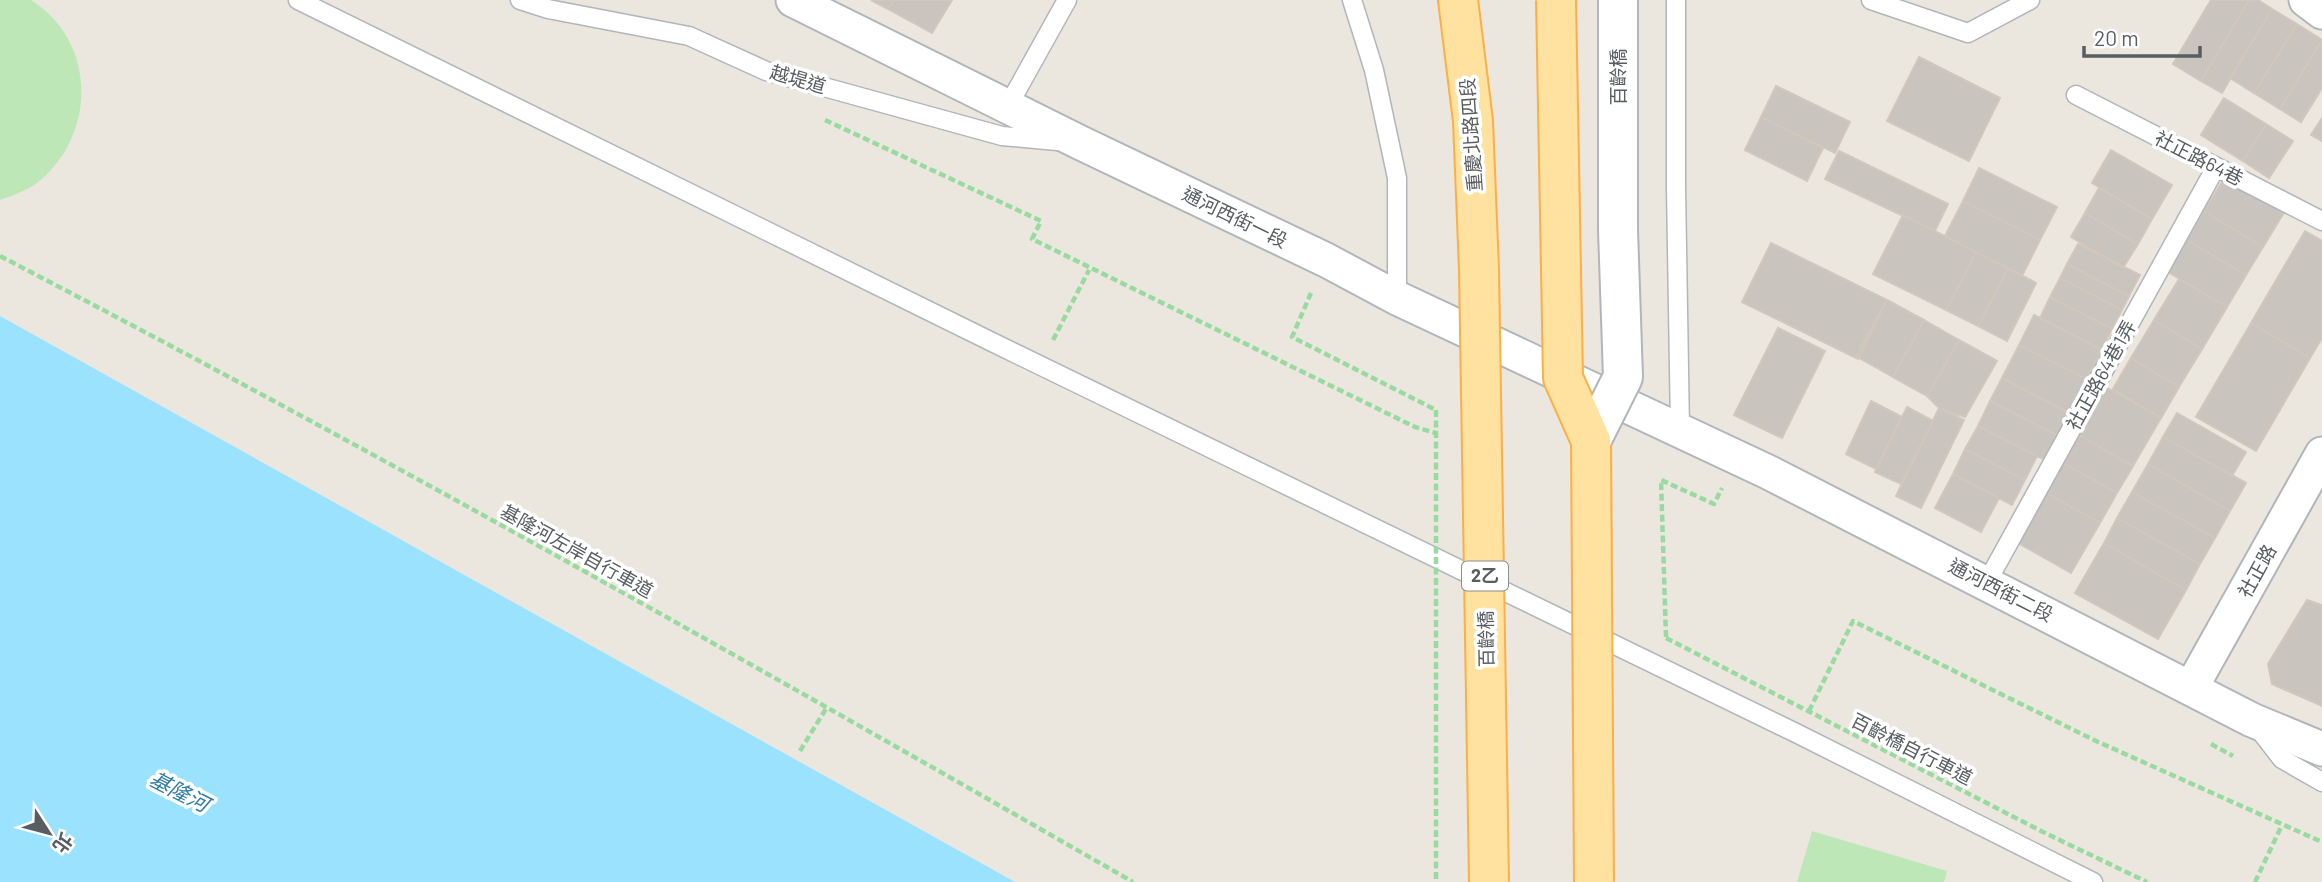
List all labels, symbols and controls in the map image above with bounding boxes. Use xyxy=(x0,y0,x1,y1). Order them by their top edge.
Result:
scale bar xyxy=(2084,14,2200,58)
text: 20 m xyxy=(2094,25,2139,50)
street label: 百齡橋 xyxy=(1606,48,1629,106)
street label: 越堤道 xyxy=(768,60,829,97)
street label: 重慶北路四段 xyxy=(1455,77,1486,193)
street label: 社正路64巷 xyxy=(2151,125,2247,190)
street label: 通河西街一段 xyxy=(1179,181,1291,252)
street label: 社正路64巷1弄 xyxy=(2061,316,2140,434)
street label: 基隆河左岸自行車道 xyxy=(497,499,658,602)
street label: 社正路 xyxy=(2233,540,2280,601)
street label: 通河西街二段 xyxy=(1945,553,2057,626)
road number: 2乙 xyxy=(1462,562,1508,590)
street label: 百齡橋 xyxy=(1474,610,1497,668)
street label: 百齡橋自行車道 xyxy=(1848,708,1977,789)
water label: 基隆河 xyxy=(146,765,217,818)
north arrow xyxy=(14,798,84,868)
text: 北 xyxy=(48,829,78,858)

